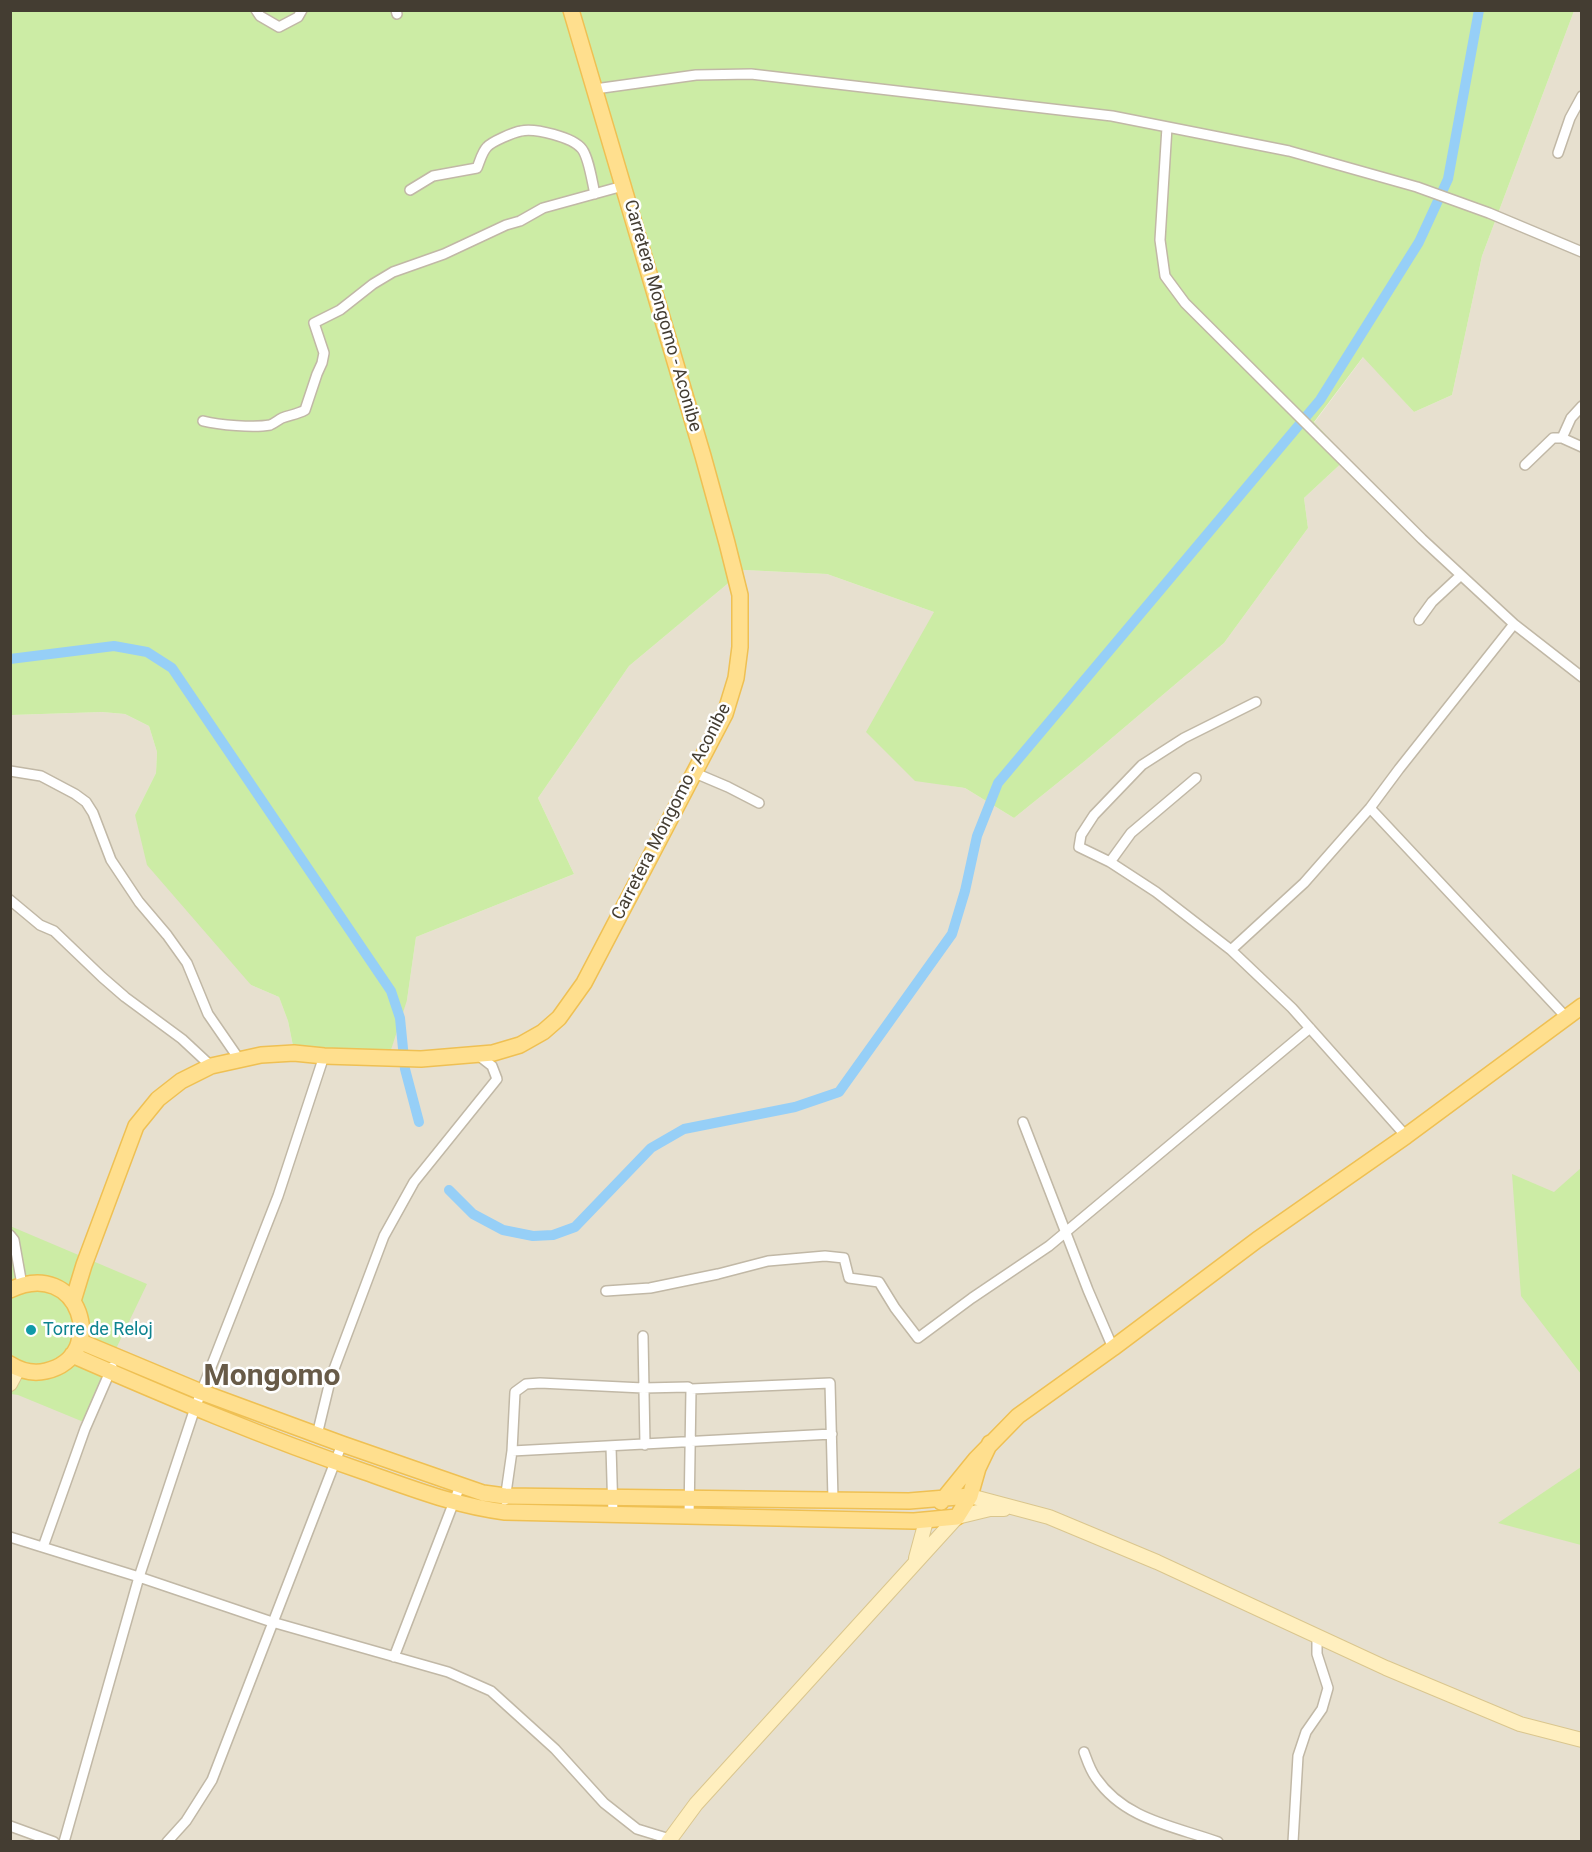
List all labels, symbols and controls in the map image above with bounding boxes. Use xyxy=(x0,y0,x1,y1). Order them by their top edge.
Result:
street label: Carretera Mongomo - Aconibe xyxy=(619,198,705,434)
street label: Carretera Mongomo - Aconibe xyxy=(608,700,736,924)
place label: Torre de Reloj xyxy=(43,1319,153,1341)
marker: Torre de Reloj xyxy=(24,1323,38,1337)
district label: Mongomo xyxy=(203,1359,341,1395)

